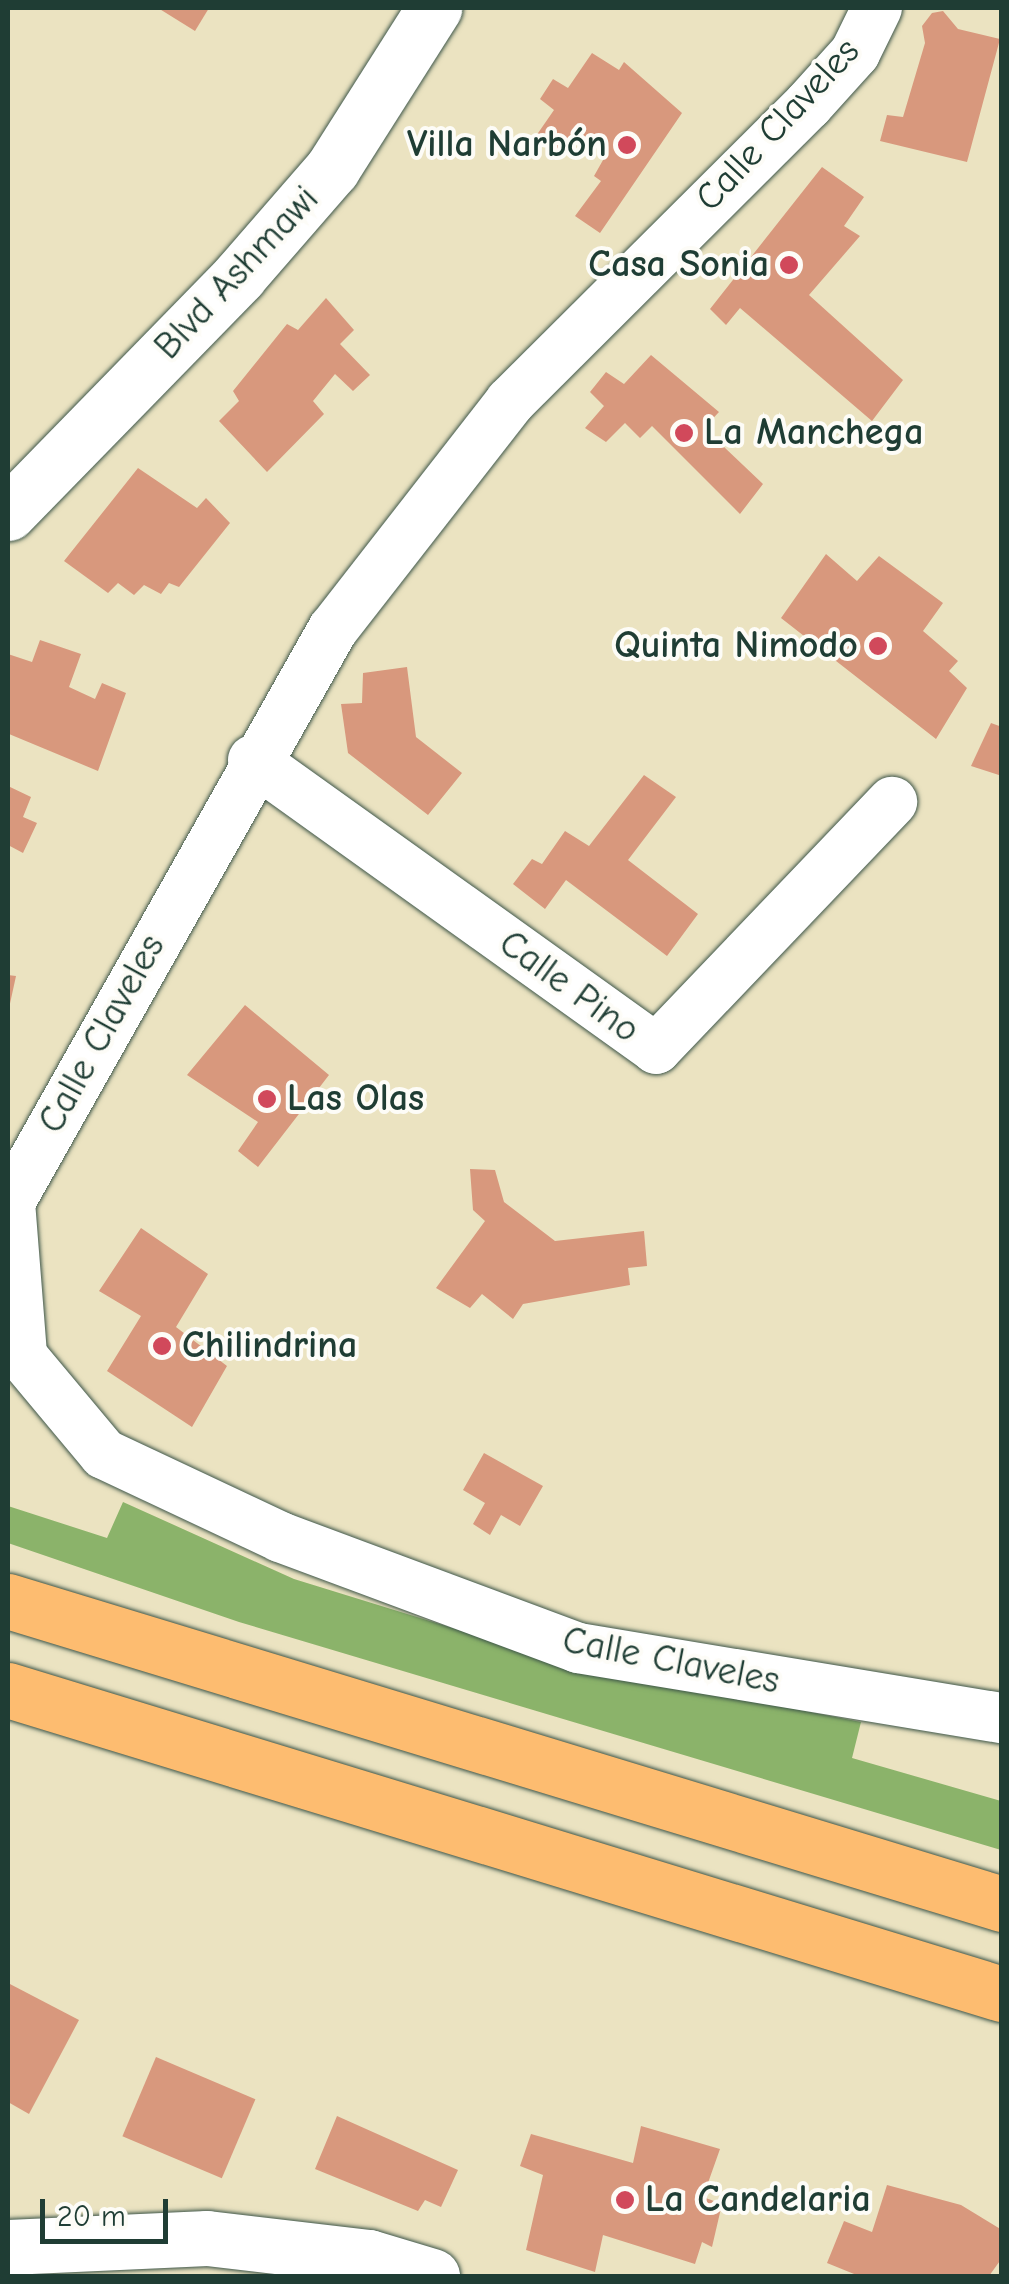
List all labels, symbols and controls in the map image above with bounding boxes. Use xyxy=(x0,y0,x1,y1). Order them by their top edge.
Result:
street label: Calle Claveles xyxy=(686,29,870,221)
place label: Villa Narbón xyxy=(407,122,607,168)
marker: Villa Narbón xyxy=(616,134,638,156)
street label: Blvd Ashmawi xyxy=(145,177,329,369)
place label: Casa Sonia xyxy=(588,242,769,288)
marker: Casa Sonia xyxy=(778,254,800,276)
place label: La Manchega xyxy=(704,410,924,456)
marker: La Manchega xyxy=(673,422,695,444)
place label: Quinta Nimodo xyxy=(614,623,858,669)
marker: Quinta Nimodo xyxy=(867,635,889,657)
street label: Calle Pino xyxy=(490,921,648,1053)
street label: Calle Claveles xyxy=(29,927,175,1141)
place label: Las Olas xyxy=(287,1076,424,1122)
marker: Las Olas xyxy=(256,1088,278,1110)
place label: Chilindrina xyxy=(182,1323,357,1369)
marker: Chilindrina xyxy=(151,1335,173,1357)
street label: Calle Claveles xyxy=(559,1618,783,1704)
place label: La Candelaria xyxy=(645,2177,871,2223)
scale bar xyxy=(45,2179,172,2241)
marker: La Candelaria xyxy=(614,2189,636,2211)
text: 20 m xyxy=(57,2199,126,2234)

